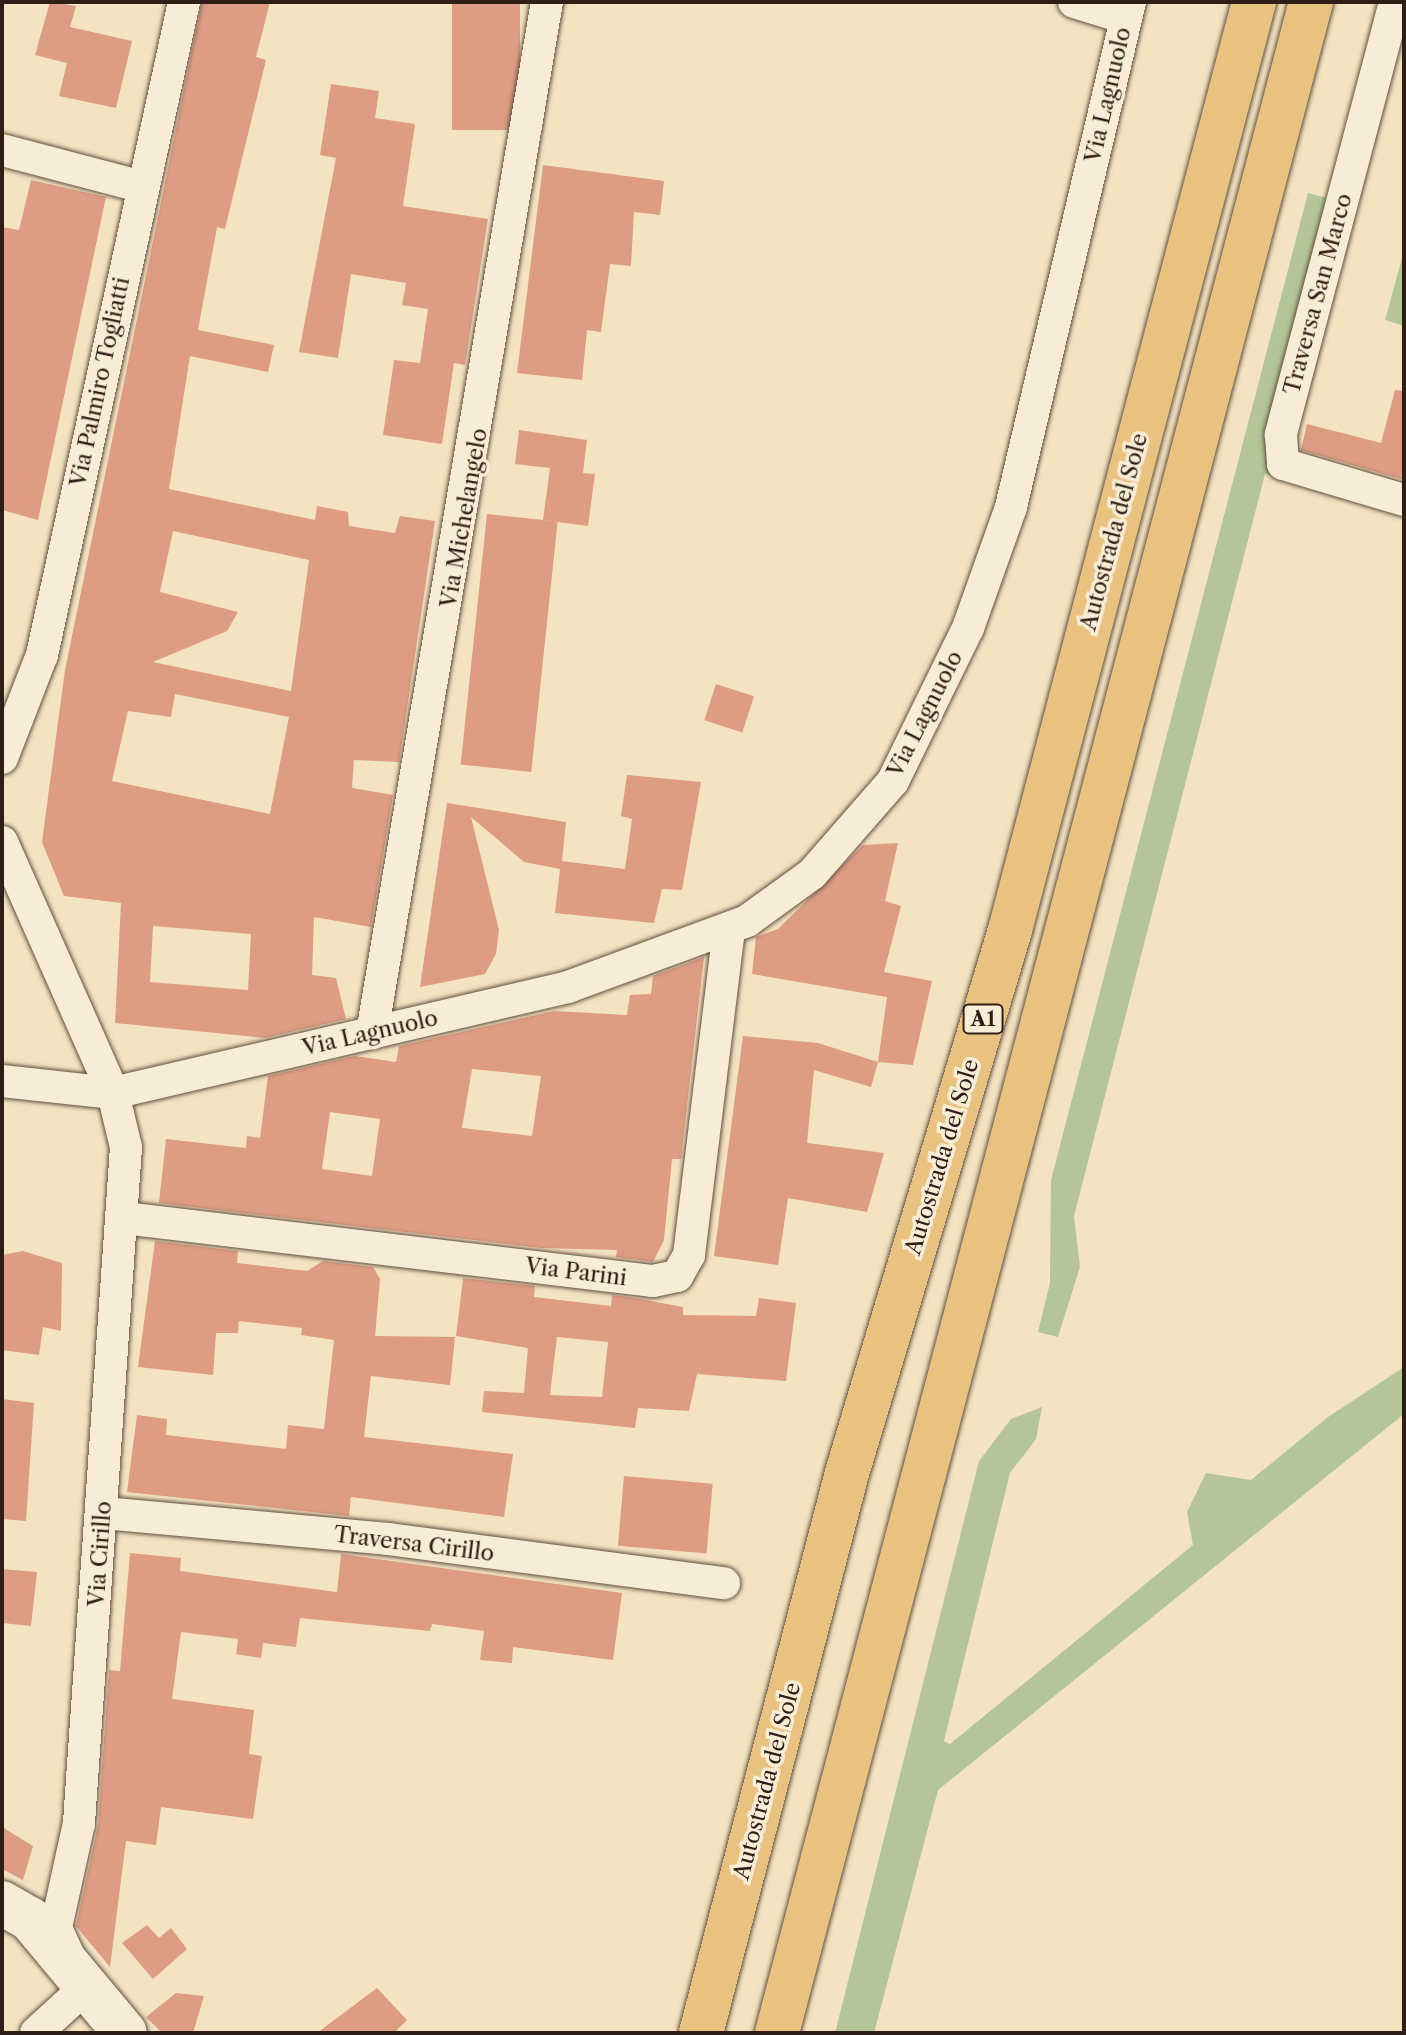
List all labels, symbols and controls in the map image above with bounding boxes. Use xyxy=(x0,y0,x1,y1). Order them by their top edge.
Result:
street label: Via Lagnuolo xyxy=(1080,25,1136,165)
street label: Traversa San Marco xyxy=(1278,191,1358,397)
street label: Via Palmiro Togliatti xyxy=(65,274,135,490)
street label: Via Michelangelo xyxy=(435,426,493,610)
street label: Autostrada del Sole xyxy=(1075,430,1153,634)
street label: Via Lagnuolo xyxy=(882,646,968,782)
road number: A1 xyxy=(961,1003,1005,1035)
street label: Via Lagnuolo xyxy=(300,1005,440,1061)
street label: Autostrada del Sole xyxy=(900,1056,984,1258)
street label: Via Parini xyxy=(524,1253,628,1291)
street label: Via Cirillo xyxy=(83,1500,117,1608)
street label: Traversa Cirillo xyxy=(332,1521,496,1567)
street label: Autostrada del Sole xyxy=(728,1679,806,1883)

